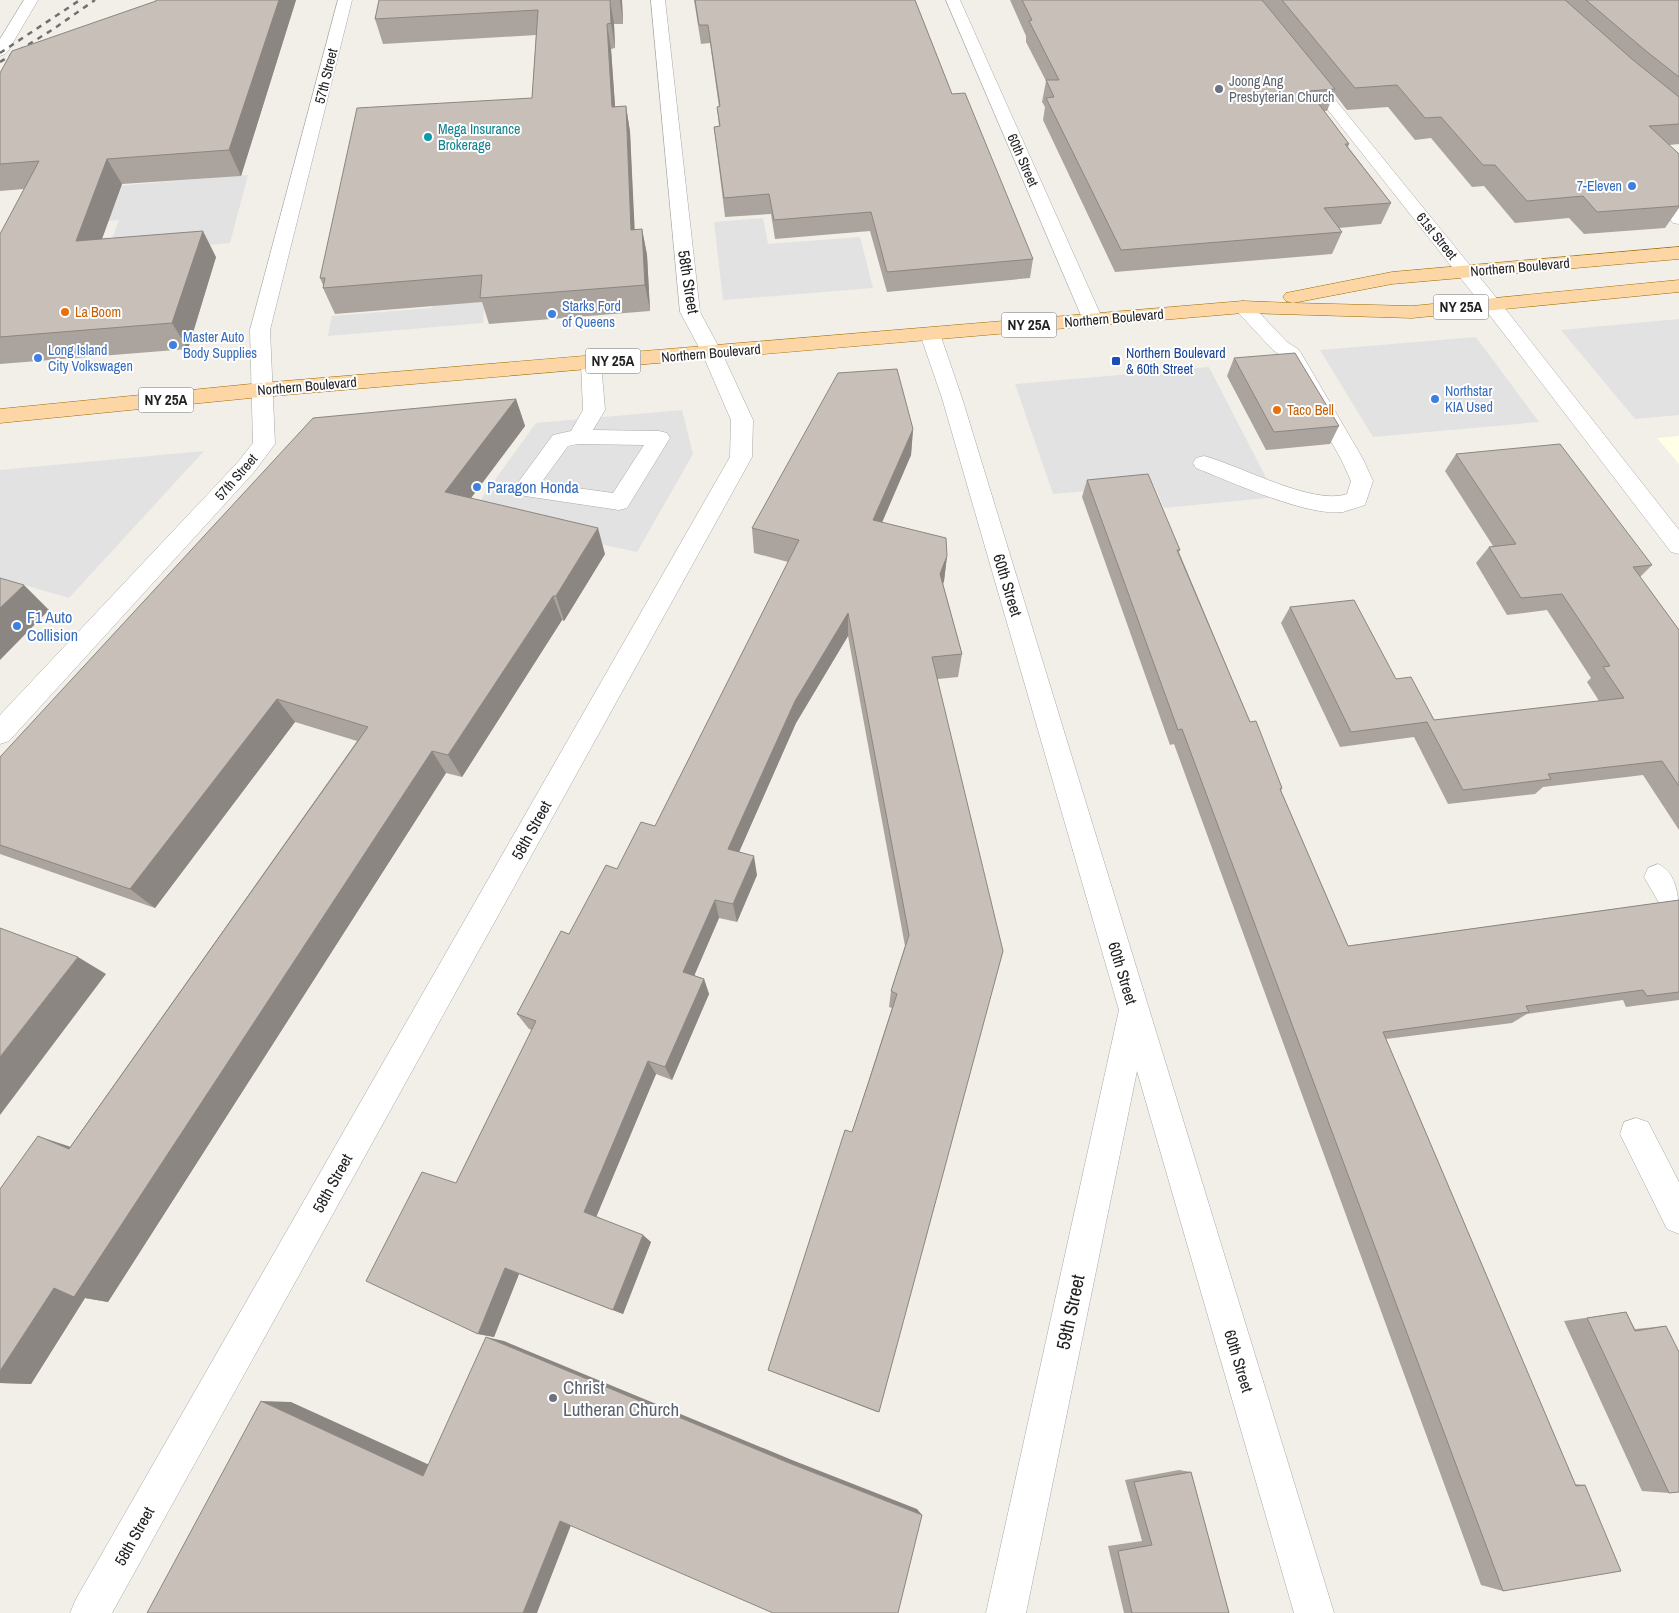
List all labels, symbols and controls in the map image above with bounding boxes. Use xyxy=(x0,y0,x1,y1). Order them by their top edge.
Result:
street label: 57th Street xyxy=(310,47,342,105)
place label: Joong Ang Presbyterian Church xyxy=(1229,72,1334,106)
marker: Joong Ang Presbyterian Church xyxy=(1213,83,1225,95)
place label: Mega Insurance Brokerage xyxy=(438,120,520,154)
marker: Mega Insurance Brokerage xyxy=(422,131,434,143)
street label: 60th Street xyxy=(1003,131,1043,189)
place label: 7-Eleven xyxy=(1577,177,1622,195)
marker: 7-Eleven xyxy=(1626,180,1638,192)
street label: 61st Street xyxy=(1413,209,1461,263)
street label: 58th Street xyxy=(673,249,705,316)
street label: Northern Boulevard xyxy=(1470,254,1570,280)
road number: NY 25A xyxy=(1434,294,1488,320)
place label: Starks Ford of Queens xyxy=(562,297,621,331)
place label: La Boom xyxy=(75,303,121,321)
street label: Northern Boulevard xyxy=(1064,305,1164,331)
marker: La Boom xyxy=(59,306,71,318)
marker: Starks Ford of Queens xyxy=(546,308,558,320)
road number: NY 25A xyxy=(1002,312,1056,338)
place label: Master Auto Body Supplies xyxy=(183,328,257,362)
marker: Master Auto Body Supplies xyxy=(167,339,179,351)
street label: Northern Boulevard xyxy=(661,340,761,366)
place label: Long Island City Volkswagen xyxy=(48,341,133,375)
place label: Northern Boulevard & 60th Street xyxy=(1126,344,1226,378)
road number: NY 25A xyxy=(586,348,640,374)
marker: Long Island City Volkswagen xyxy=(32,352,44,364)
marker: Northern Boulevard & 60th Street xyxy=(1110,355,1122,367)
street label: Northern Boulevard xyxy=(257,373,357,399)
place label: Northstar KIA Used xyxy=(1445,382,1493,416)
road number: NY 25A xyxy=(138,388,194,412)
marker: Northstar KIA Used xyxy=(1429,393,1441,405)
place label: Taco Bell xyxy=(1287,401,1334,419)
marker: Taco Bell xyxy=(1271,404,1283,416)
street label: 57th Street xyxy=(211,450,261,504)
place label: Paragon Honda xyxy=(487,476,580,498)
marker: Paragon Honda xyxy=(471,481,483,493)
street label: 60th Street xyxy=(988,551,1028,619)
place label: F1 Auto Collision xyxy=(27,606,78,646)
marker: F1 Auto Collision xyxy=(11,620,23,632)
street label: 58th Street xyxy=(506,796,556,863)
street label: 60th Street xyxy=(1103,939,1143,1007)
street label: 58th Street xyxy=(307,1149,357,1216)
street label: 59th Street xyxy=(1049,1271,1091,1352)
street label: 60th Street xyxy=(1219,1327,1259,1395)
place label: Christ Lutheran Church xyxy=(563,1374,679,1422)
marker: Christ Lutheran Church xyxy=(547,1392,559,1404)
street label: 58th Street xyxy=(109,1502,159,1569)

